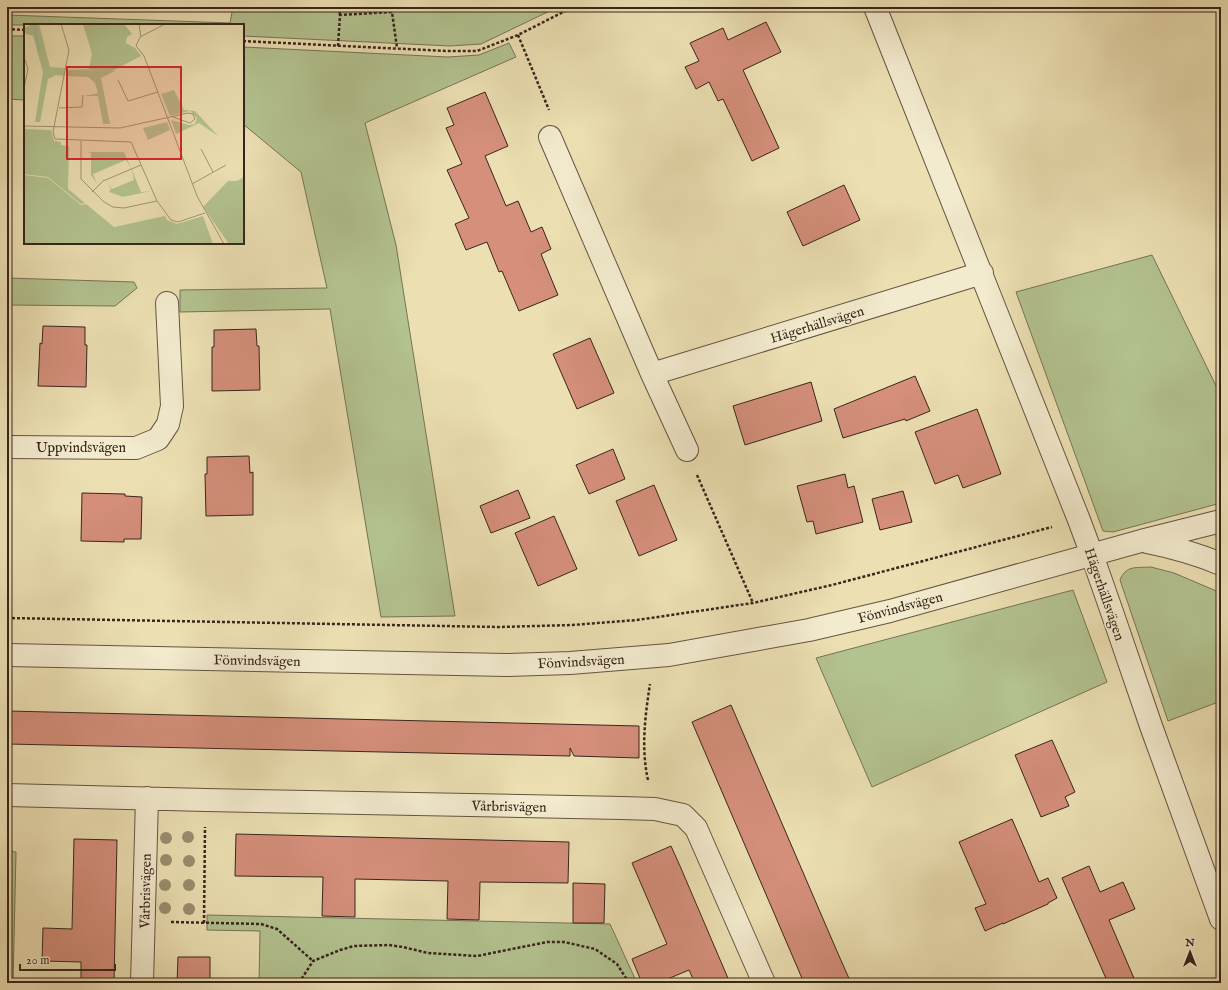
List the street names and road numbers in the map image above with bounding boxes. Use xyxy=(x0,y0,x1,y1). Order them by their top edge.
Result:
street label: Hägerhällsvägen xyxy=(768,302,867,348)
street label: Uppvindsvägen xyxy=(36,439,127,457)
street label: Hägerhällsvägen xyxy=(1080,546,1129,644)
street label: Fönvindsvägen xyxy=(856,588,945,628)
street label: Fönvindsvägen xyxy=(213,651,301,671)
street label: Fönvindsvägen xyxy=(537,651,626,673)
street label: Vårbrisvägen xyxy=(470,797,547,817)
street label: Vårbrisvägen xyxy=(136,853,156,930)

